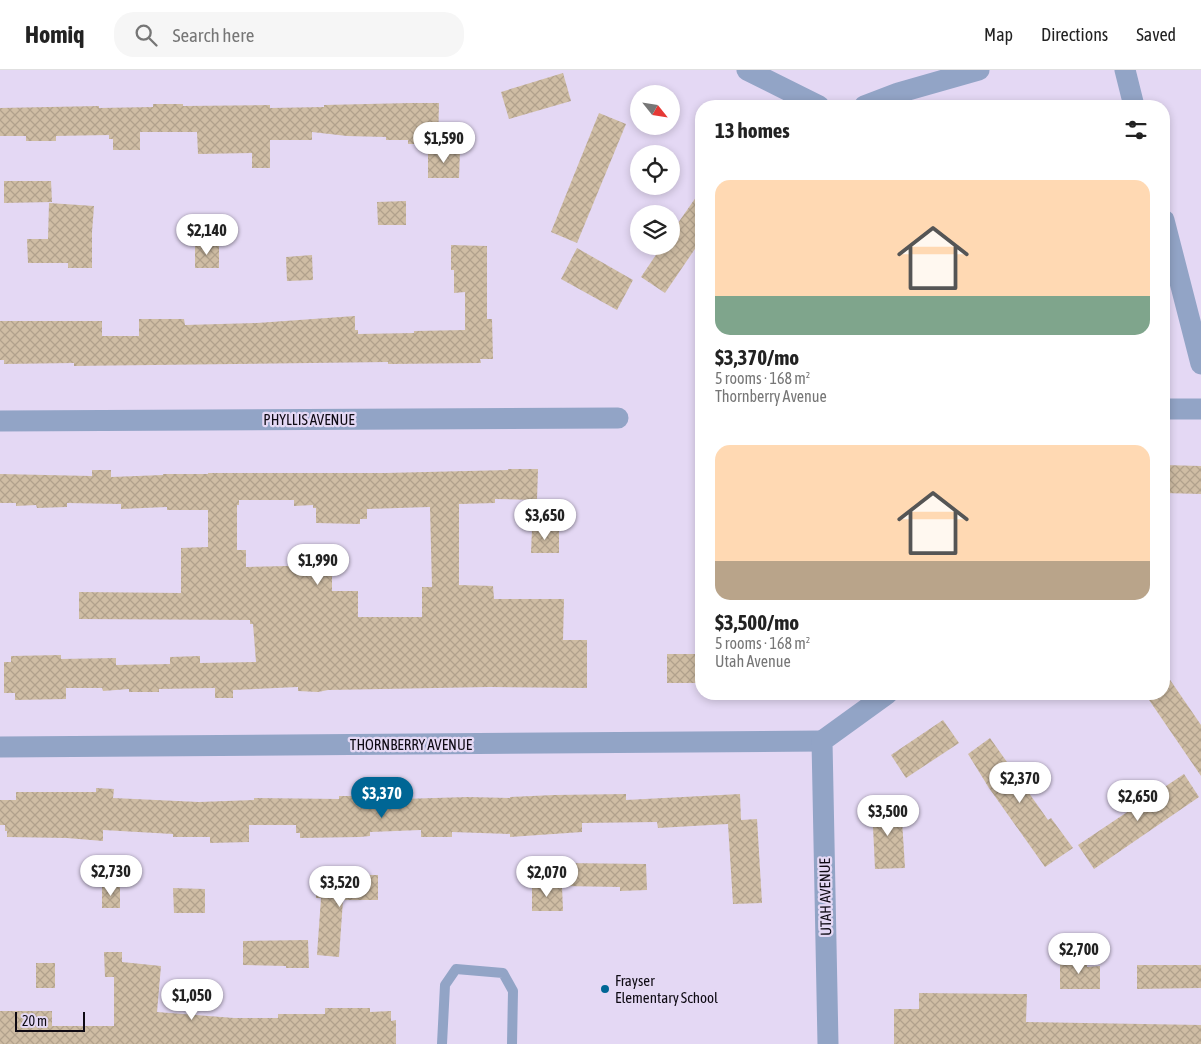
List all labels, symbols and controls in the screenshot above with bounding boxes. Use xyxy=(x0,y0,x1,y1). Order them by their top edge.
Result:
search box xyxy=(114,12,464,57)
text: Homiq xyxy=(25,21,84,48)
icon: search xyxy=(132,21,160,49)
text: Search here xyxy=(172,24,254,46)
text: Map xyxy=(984,24,1013,45)
text: Directions xyxy=(1041,24,1108,45)
text: Saved xyxy=(1136,24,1176,45)
north arrow xyxy=(630,85,680,135)
map controls xyxy=(630,85,680,255)
icon: filters xyxy=(1122,116,1150,144)
text: 13 homes xyxy=(715,118,790,142)
pin: $1,590 xyxy=(403,122,485,164)
text: $1,590 xyxy=(424,129,464,147)
button: locate xyxy=(630,145,680,195)
button: layers xyxy=(630,205,680,255)
icon: home xyxy=(888,213,978,303)
pin: $2,140 xyxy=(166,214,248,256)
text: $2,140 xyxy=(187,221,227,239)
text: $3,370/mo xyxy=(715,345,799,369)
text: 5 rooms · 168 m² xyxy=(715,369,810,387)
text: Thornberry Avenue xyxy=(715,387,827,405)
street label: PHYLLIS AVENUE xyxy=(263,411,355,428)
icon: home xyxy=(888,478,978,568)
pin: $3,650 xyxy=(504,498,586,541)
text: $3,650 xyxy=(525,506,565,524)
pin: $1,990 xyxy=(277,544,359,586)
text: $1,990 xyxy=(298,551,338,569)
text: $3,500/mo xyxy=(715,610,799,634)
text: 5 rooms · 168 m² xyxy=(715,634,810,652)
text: Utah Avenue xyxy=(715,652,791,670)
street label: THORNBERRY AVENUE xyxy=(350,736,473,753)
pin: $2,370 xyxy=(979,762,1061,804)
text: $2,370 xyxy=(1000,769,1040,787)
pin: $3,370 xyxy=(341,776,423,819)
pin: $2,650 xyxy=(1097,780,1179,822)
text: $3,370 xyxy=(362,784,402,802)
text: $2,650 xyxy=(1118,787,1158,805)
pin: $3,500 xyxy=(847,794,929,837)
text: $3,500 xyxy=(868,802,908,820)
pin: $2,730 xyxy=(70,854,152,897)
pin: $2,070 xyxy=(506,856,588,898)
street label: UTAH AVENUE xyxy=(816,857,834,936)
text: $2,730 xyxy=(91,862,131,880)
text: $2,070 xyxy=(527,863,567,881)
pin: $3,520 xyxy=(299,866,381,908)
text: $3,520 xyxy=(320,873,360,891)
pin: $2,700 xyxy=(1038,932,1120,975)
text: $2,700 xyxy=(1059,940,1099,958)
place label: Frayser Elementary School xyxy=(615,972,718,1006)
pin: $1,050 xyxy=(151,978,233,1021)
marker: Frayser Elementary School xyxy=(599,983,611,995)
text: $1,050 xyxy=(172,986,212,1004)
scale bar xyxy=(15,1009,85,1032)
text: 20 m xyxy=(22,1013,47,1029)

